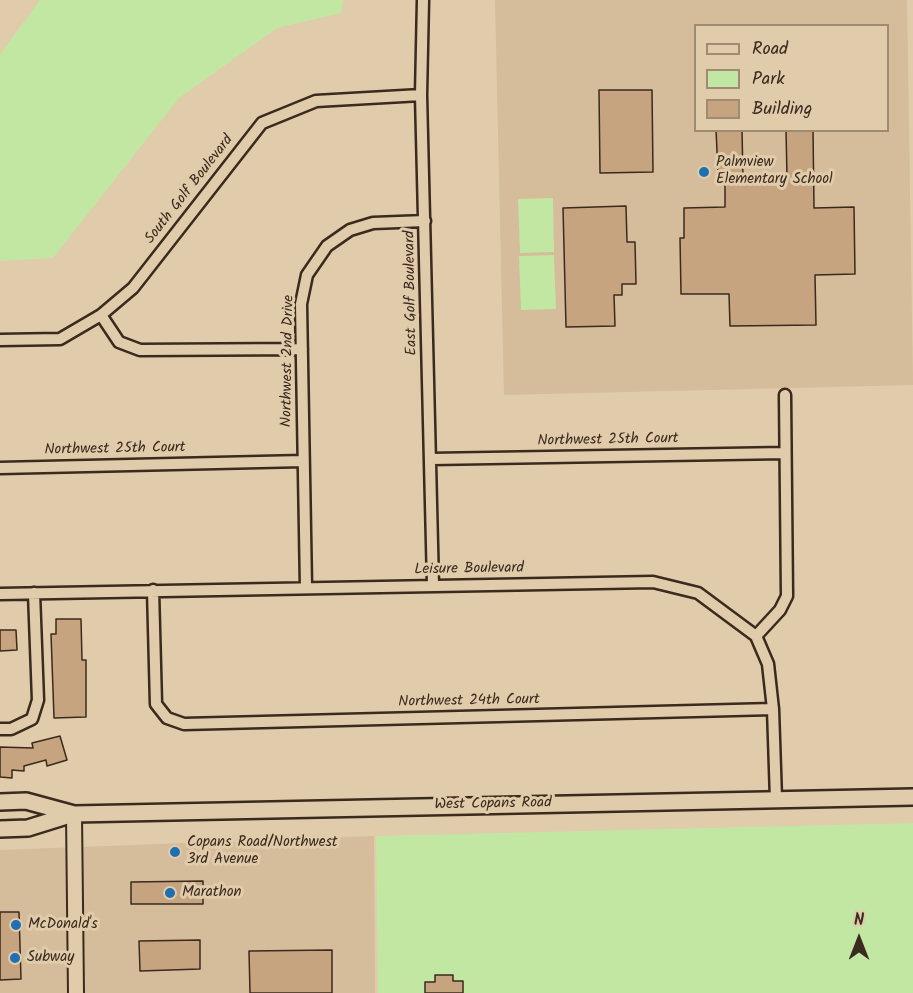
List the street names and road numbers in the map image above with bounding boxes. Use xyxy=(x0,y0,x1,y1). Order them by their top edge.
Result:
street label: South Golf Boulevard xyxy=(142,132,238,248)
street label: East Golf Boulevard xyxy=(402,230,422,356)
street label: Northwest 2nd Drive xyxy=(279,295,299,427)
street label: Northwest 25th Court xyxy=(537,431,679,451)
street label: Northwest 25th Court xyxy=(44,440,186,460)
street label: Leisure Boulevard xyxy=(414,560,524,580)
street label: Northwest 24th Court xyxy=(398,692,540,712)
street label: West Copans Road xyxy=(434,795,552,815)

